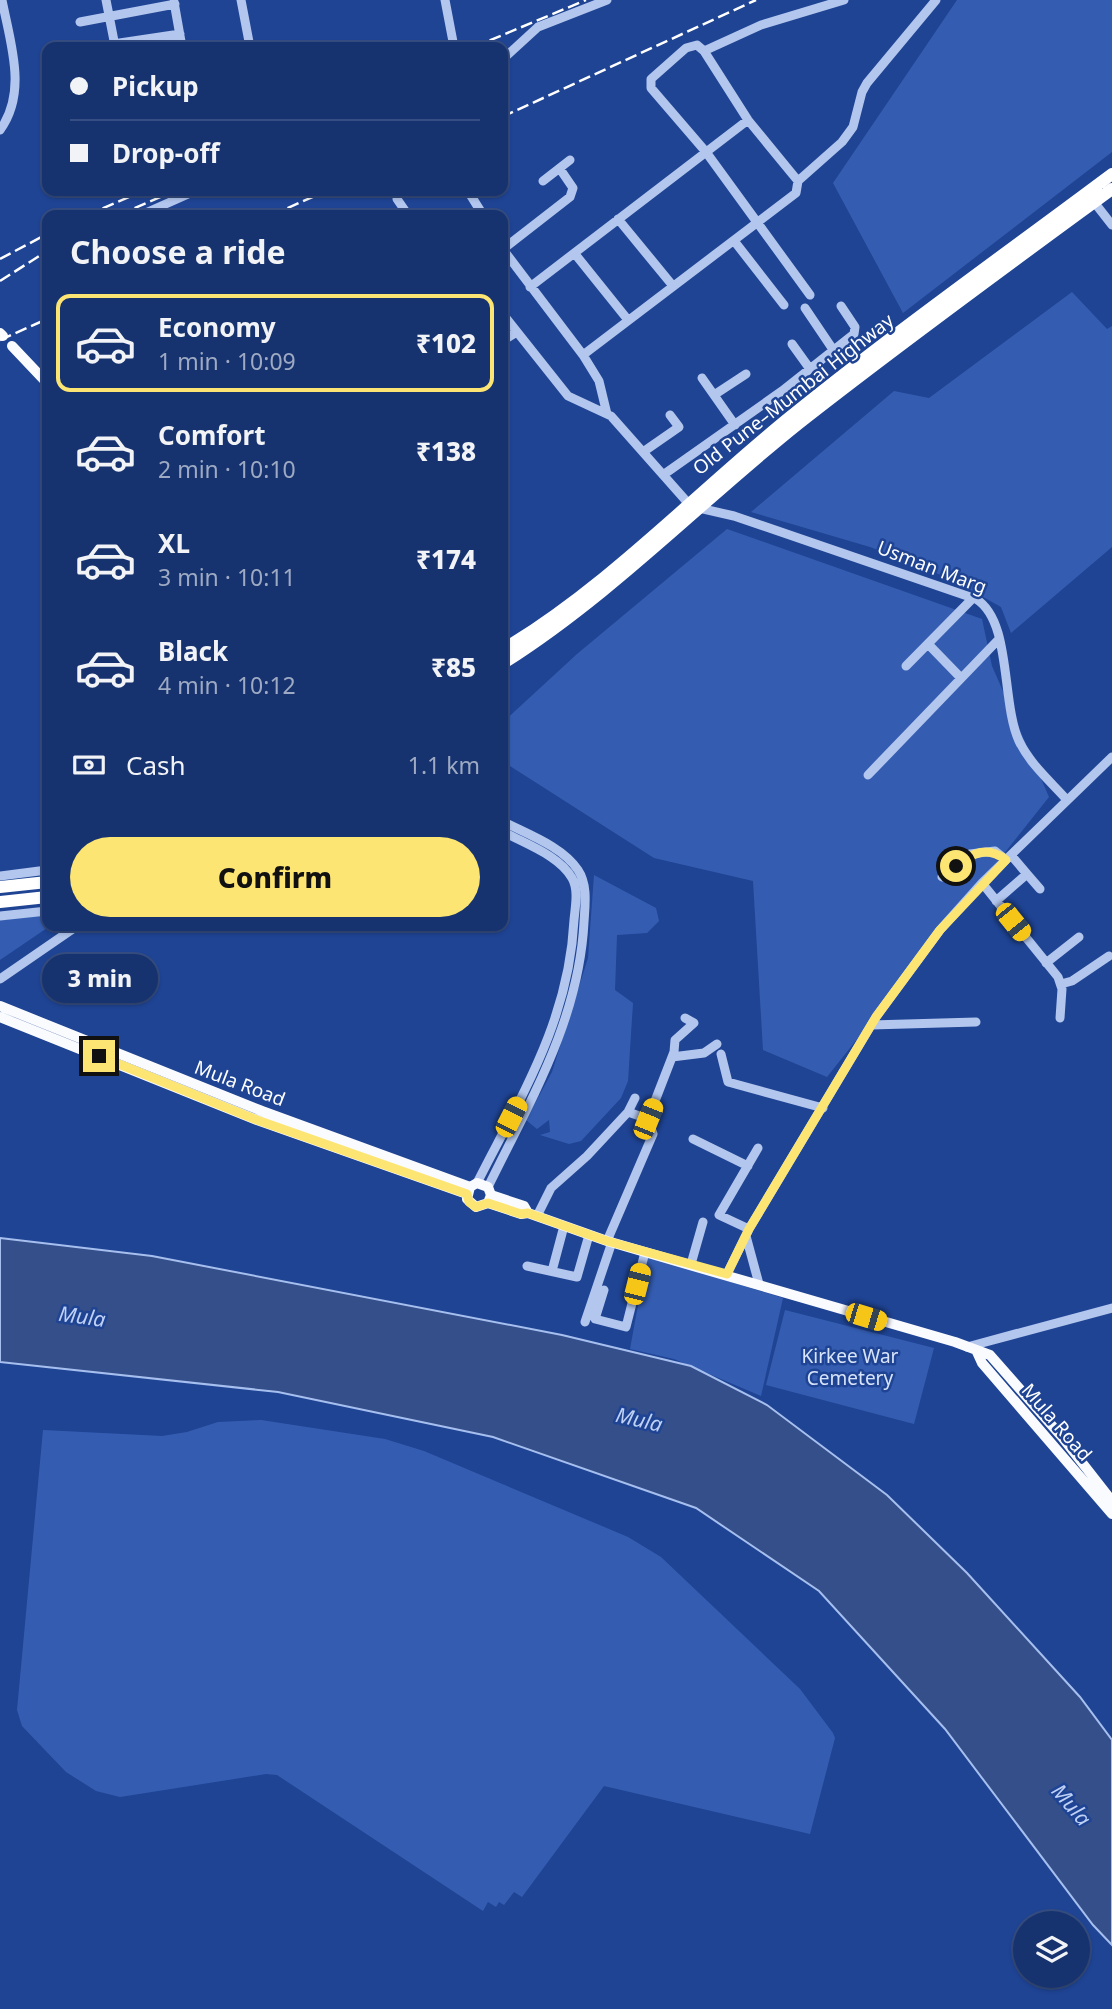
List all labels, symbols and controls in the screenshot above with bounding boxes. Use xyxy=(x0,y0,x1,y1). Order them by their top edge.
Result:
text: Pickup xyxy=(112,68,199,104)
text: Drop-off xyxy=(112,135,219,171)
text: Choose a ride xyxy=(70,230,286,273)
street label: Old Pune–Mumbai Highway xyxy=(687,307,899,481)
text: Economy xyxy=(158,309,276,345)
icon: car xyxy=(74,312,137,375)
text: ₹102 xyxy=(416,325,476,361)
text: 1 min · 10:09 xyxy=(158,345,296,377)
text: Comfort xyxy=(158,417,266,453)
icon: car xyxy=(74,420,137,483)
text: ₹138 xyxy=(416,433,476,469)
text: 2 min · 10:10 xyxy=(158,453,296,485)
text: XL xyxy=(158,525,190,561)
icon: car xyxy=(74,528,137,591)
street label: Usman Marg xyxy=(873,534,991,600)
text: ₹174 xyxy=(416,541,476,577)
text: 3 min · 10:11 xyxy=(158,561,296,593)
text: Black xyxy=(158,633,228,669)
icon: car xyxy=(74,636,137,699)
text: ₹85 xyxy=(431,649,476,685)
text: 4 min · 10:12 xyxy=(158,669,296,701)
icon: cash xyxy=(70,746,108,784)
text: Cash xyxy=(126,747,186,783)
text: 1.1 km xyxy=(408,749,480,781)
button: Confirm xyxy=(70,837,480,917)
route start xyxy=(940,850,972,882)
car xyxy=(992,899,1035,945)
callout: 3 min xyxy=(41,954,157,1004)
text: 3 min xyxy=(68,962,132,994)
route end xyxy=(83,1040,115,1072)
street label: Mula Road xyxy=(191,1054,289,1112)
car xyxy=(493,1094,530,1140)
car xyxy=(631,1096,666,1142)
car xyxy=(622,1261,653,1307)
water label: Mula xyxy=(57,1299,108,1333)
car xyxy=(843,1301,890,1333)
park label: Kirkee War Cemetery xyxy=(802,1343,899,1391)
street label: Mula Road xyxy=(1016,1378,1098,1466)
water label: Mula xyxy=(613,1400,665,1438)
water label: Mula xyxy=(1046,1777,1098,1831)
map controls xyxy=(1013,1911,1090,1988)
button: layers xyxy=(1013,1911,1090,1988)

